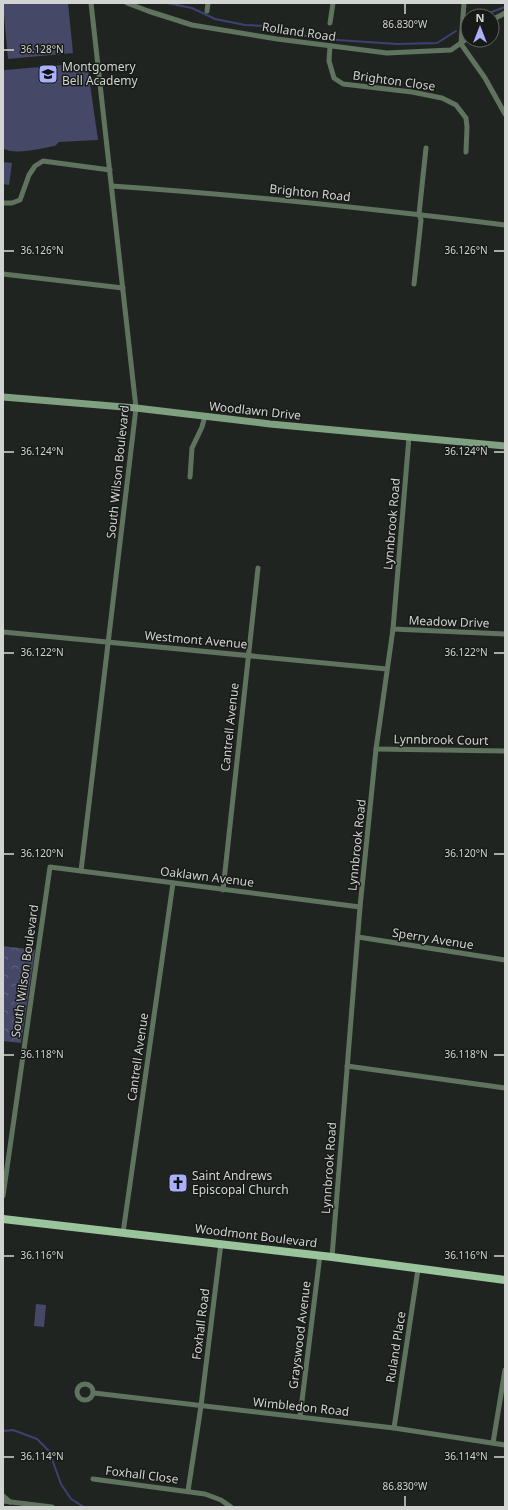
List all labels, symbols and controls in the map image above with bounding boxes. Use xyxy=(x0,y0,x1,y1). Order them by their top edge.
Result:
north arrow xyxy=(460,8,500,48)
text: N xyxy=(476,10,484,25)
text: 86.830°W xyxy=(383,17,428,31)
street label: Rolland Road xyxy=(261,18,337,45)
text: 36.128°N xyxy=(20,42,64,56)
place label: Montgomery Bell Academy xyxy=(62,58,138,89)
school or university icon: Montgomery Bell Academy xyxy=(37,63,59,85)
street label: Brighton Close xyxy=(352,66,437,95)
street label: Brighton Road xyxy=(269,180,352,205)
text: 36.126°N xyxy=(20,243,64,257)
text: 36.126°N xyxy=(444,243,488,257)
street label: Woodlawn Drive xyxy=(208,397,302,424)
street label: South Wilson Boulevard xyxy=(102,404,133,540)
text: 36.124°N xyxy=(20,444,64,458)
text: 36.124°N xyxy=(444,444,488,458)
street label: Lynnbrook Road xyxy=(379,477,404,571)
street label: Meadow Drive xyxy=(408,612,490,631)
street label: Westmont Avenue xyxy=(144,627,248,652)
text: 36.122°N xyxy=(20,645,64,659)
text: 36.122°N xyxy=(444,645,488,659)
street label: Cantrell Avenue xyxy=(216,682,243,772)
street label: Lynnbrook Court xyxy=(393,730,489,749)
street label: Lynnbrook Road xyxy=(343,798,370,892)
text: 36.120°N xyxy=(20,846,64,860)
text: 36.120°N xyxy=(444,846,488,860)
street label: Oaklawn Avenue xyxy=(159,862,255,891)
street label: South Wilson Boulevard xyxy=(7,903,42,1038)
street label: Sperry Avenue xyxy=(391,924,475,953)
street label: Cantrell Avenue xyxy=(123,1011,152,1102)
text: 36.118°N xyxy=(20,1047,64,1061)
text: 36.118°N xyxy=(444,1047,488,1061)
street label: Lynnbrook Road xyxy=(317,1121,340,1215)
place label: Saint Andrews Episcopal Church xyxy=(192,1167,289,1198)
church icon: Saint Andrews Episcopal Church xyxy=(167,1172,189,1194)
street label: Woodmont Boulevard xyxy=(194,1220,318,1251)
text: 36.116°N xyxy=(20,1248,64,1262)
text: 36.116°N xyxy=(444,1248,488,1262)
street label: Grayswood Avenue xyxy=(284,1280,315,1390)
street label: Foxhall Road xyxy=(188,1287,213,1361)
street label: Ruland Place xyxy=(381,1310,410,1384)
street label: Wimbledon Road xyxy=(252,1393,350,1420)
text: 36.114°N xyxy=(20,1449,64,1463)
text: 36.114°N xyxy=(444,1449,488,1463)
street label: Foxhall Close xyxy=(105,1462,180,1487)
text: 86.830°W xyxy=(383,1479,428,1493)

